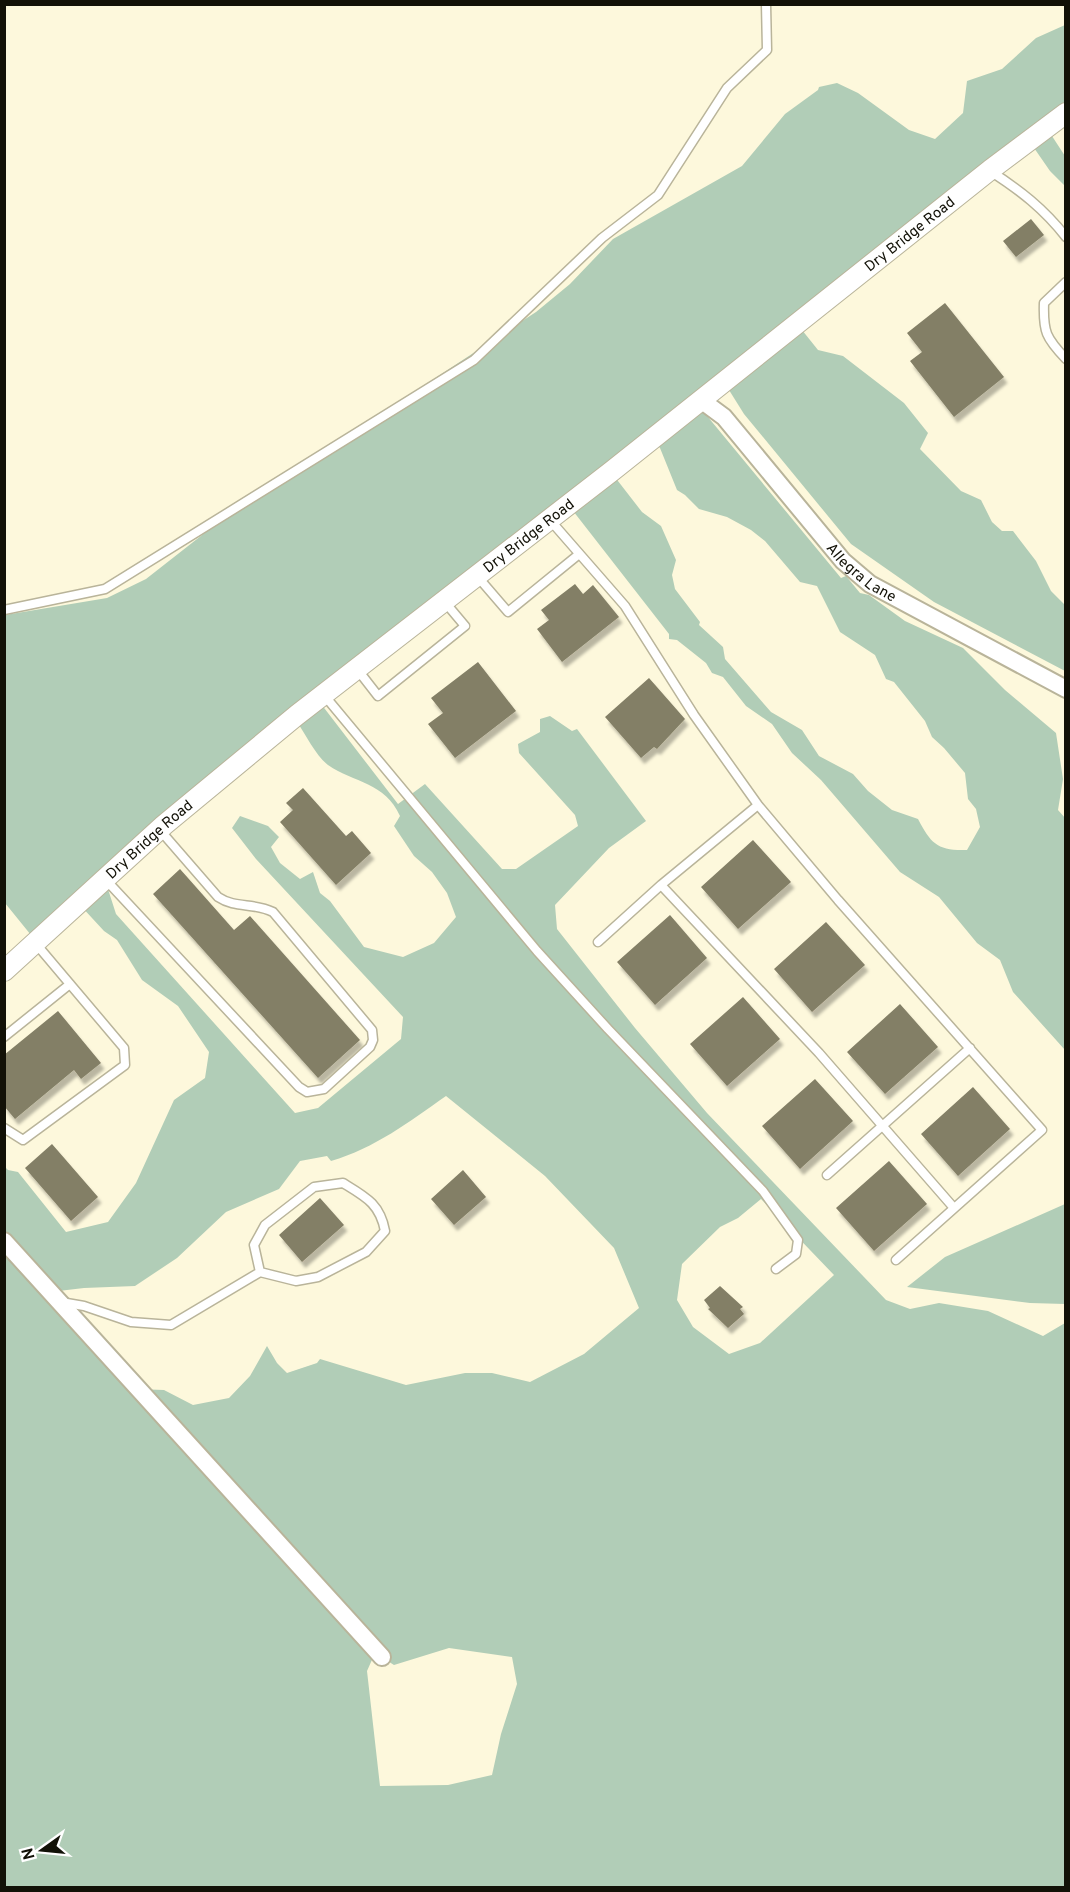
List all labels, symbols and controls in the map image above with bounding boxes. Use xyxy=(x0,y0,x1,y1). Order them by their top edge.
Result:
street label: Dry Bridge Road xyxy=(861,193,960,277)
street label: Dry Bridge Road xyxy=(480,496,579,578)
street label: Allegra Lane xyxy=(821,540,899,607)
street label: Dry Bridge Road xyxy=(103,797,198,884)
north arrow xyxy=(12,1820,72,1880)
text: N xyxy=(18,1845,41,1862)

